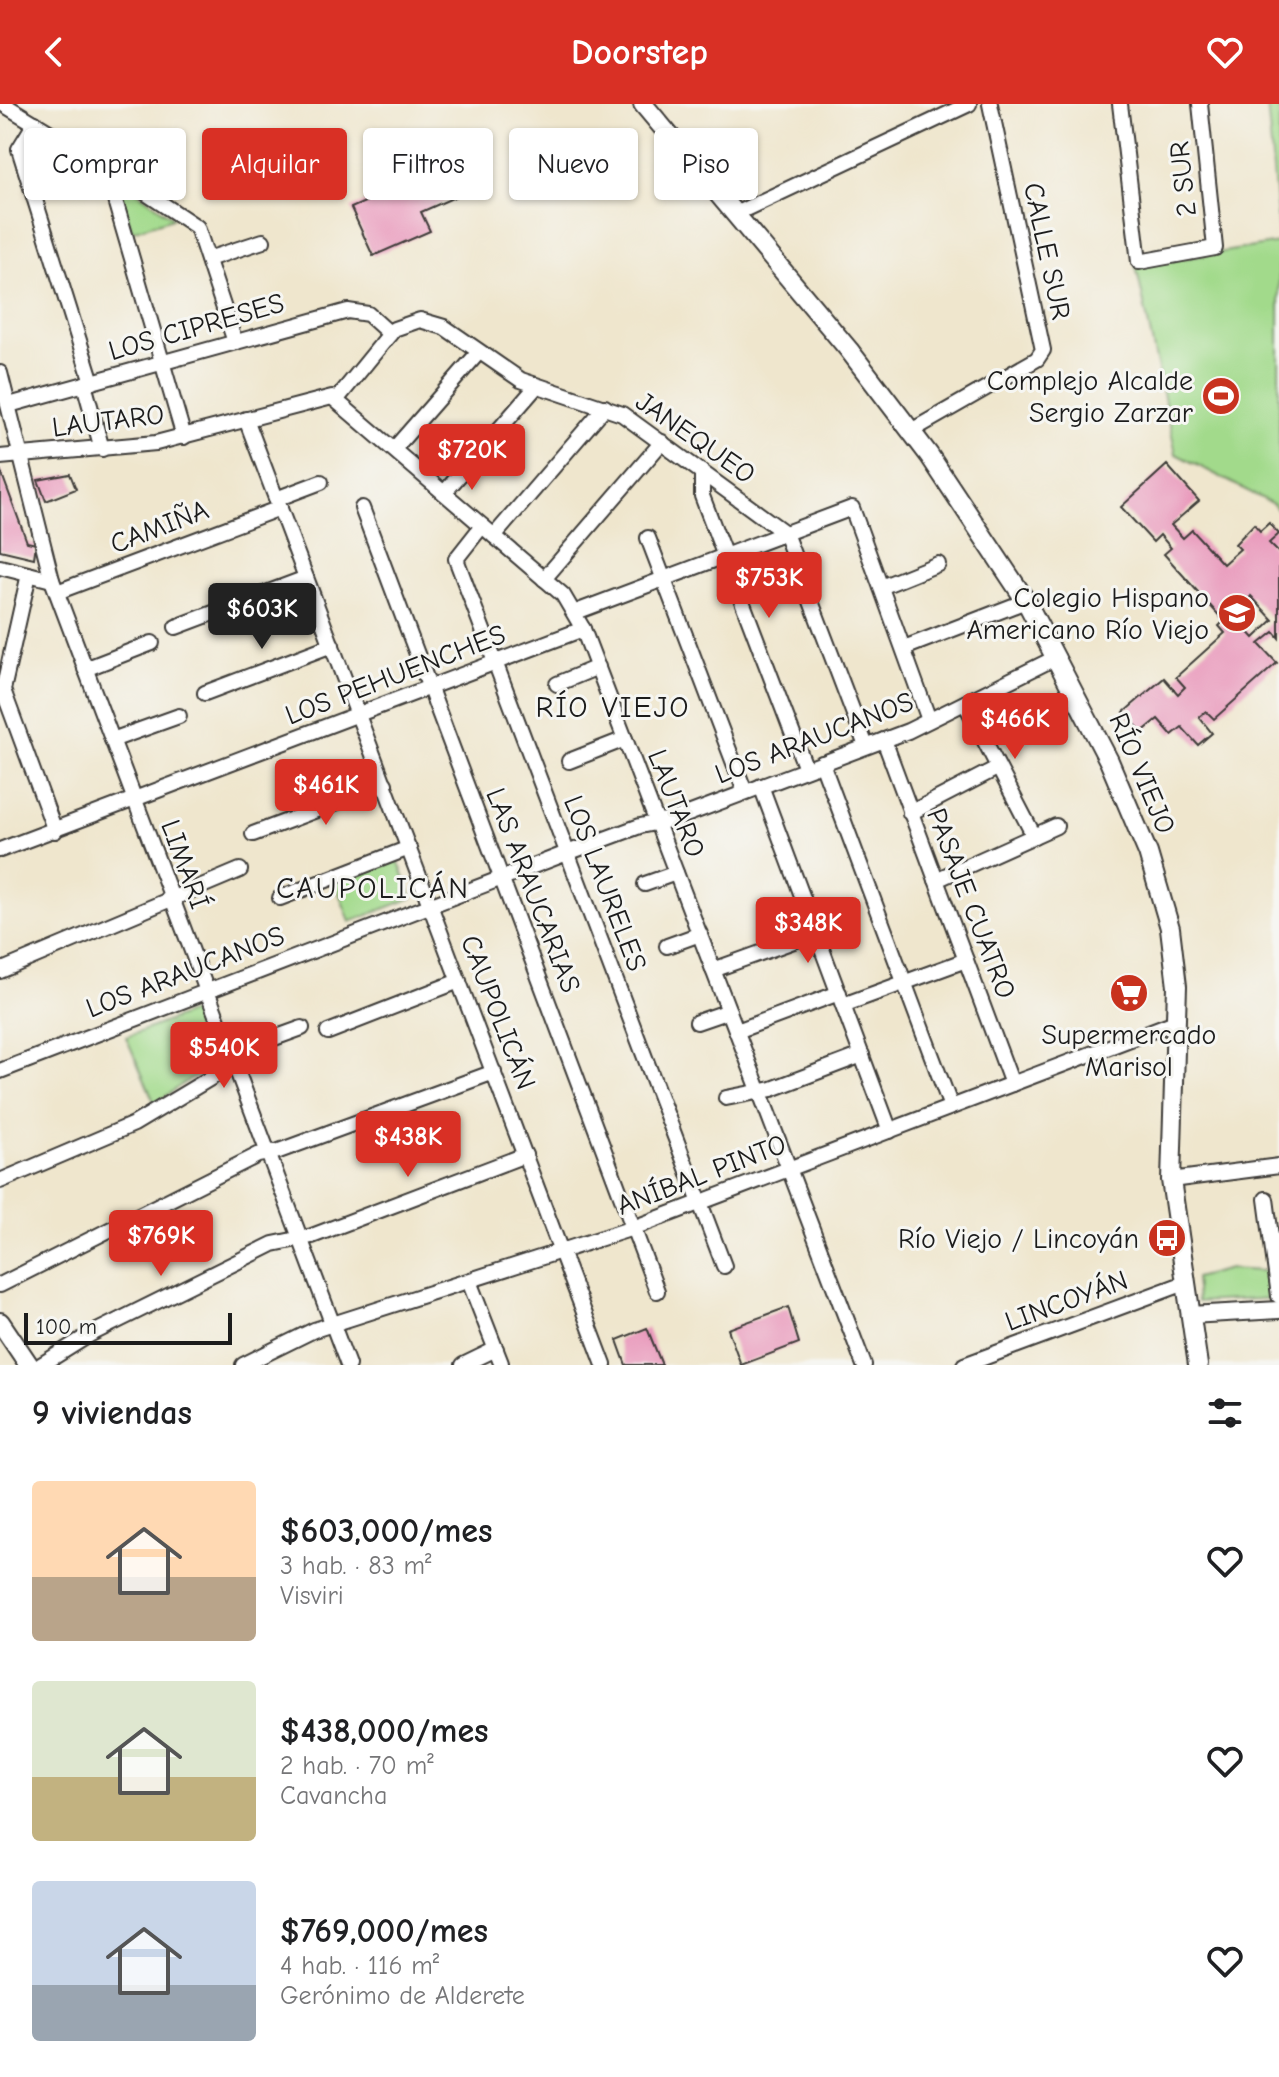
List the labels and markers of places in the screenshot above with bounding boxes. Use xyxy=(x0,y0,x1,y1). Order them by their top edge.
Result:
place label: Complejo Alcalde Sergio Zarzar xyxy=(987,365,1193,429)
sports icon: Complejo Alcalde Sergio Zarzar xyxy=(1200,375,1242,417)
pin: $720K xyxy=(416,424,528,492)
pin: $753K xyxy=(713,552,825,620)
place label: Colegio Hispano Americano Río Viejo xyxy=(966,582,1209,646)
pin: $603K xyxy=(206,583,318,651)
school or university icon: Colegio Hispano Americano Río Viejo xyxy=(1216,592,1258,634)
pin: $466K xyxy=(959,693,1071,761)
pin: $461K xyxy=(270,759,382,827)
pin: $348K xyxy=(752,897,864,965)
supermarket icon: Supermercado Marisol xyxy=(1108,972,1150,1014)
place label: Supermercado Marisol xyxy=(1042,1019,1216,1083)
pin: $540K xyxy=(168,1022,280,1090)
pin: $438K xyxy=(352,1111,464,1179)
pin: $769K xyxy=(105,1210,217,1278)
bus stop icon: Río Viejo / Lincoyán xyxy=(1146,1217,1188,1259)
place label: Río Viejo / Lincoyán xyxy=(898,1223,1139,1255)

